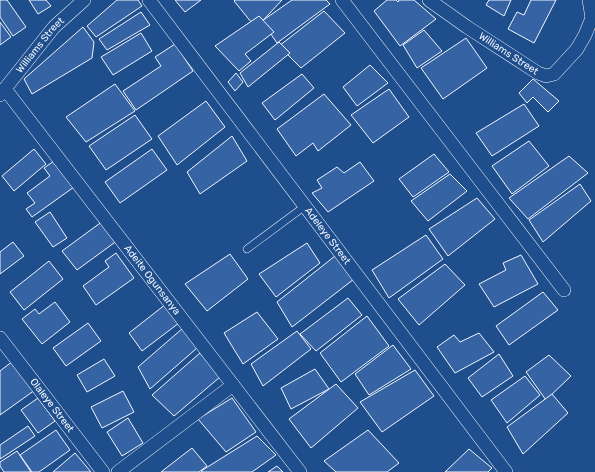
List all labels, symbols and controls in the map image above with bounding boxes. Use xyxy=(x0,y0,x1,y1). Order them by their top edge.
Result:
street label: Williams Street xyxy=(14,15,67,76)
street label: Williams Street xyxy=(476,30,541,78)
street label: Adeleye Street xyxy=(302,205,353,267)
street label: Adeite Ogunsanya xyxy=(121,243,183,317)
street label: Olaleye Street xyxy=(27,376,76,435)

